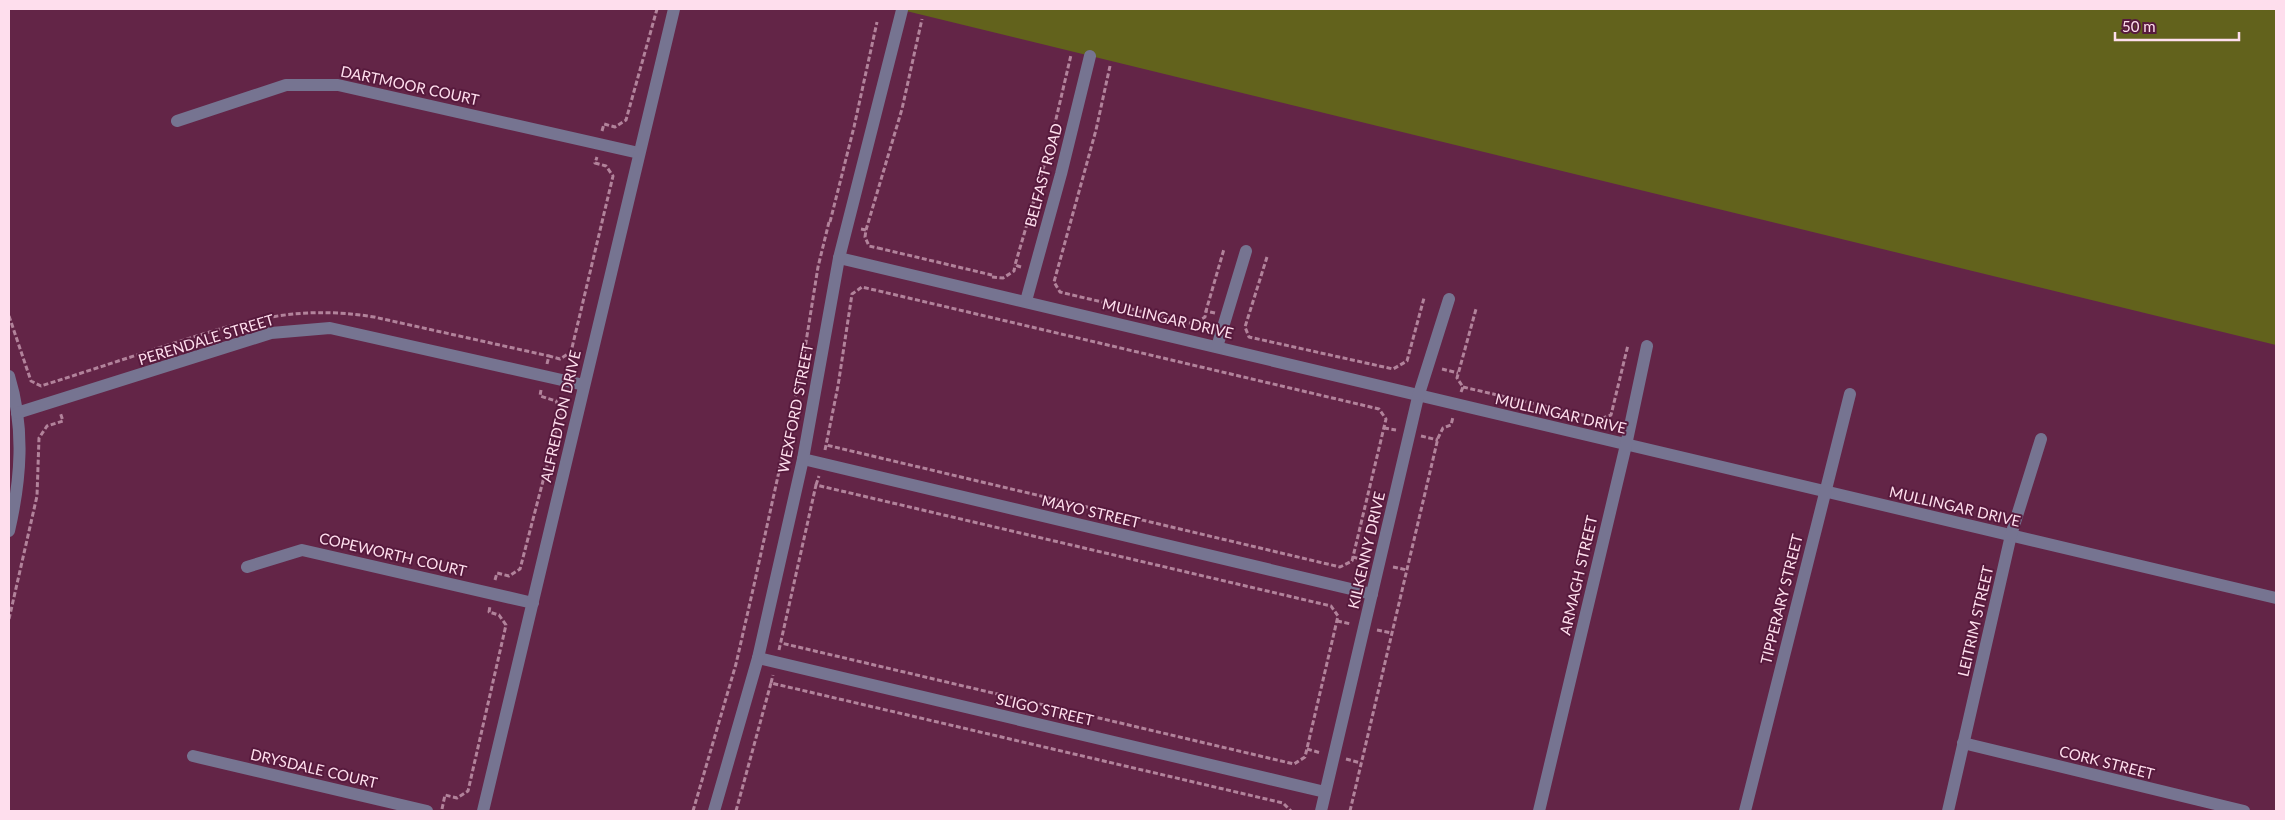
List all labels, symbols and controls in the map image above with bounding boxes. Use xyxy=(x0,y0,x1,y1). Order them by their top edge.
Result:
scale bar xyxy=(2115,10,2239,42)
text: 50 m xyxy=(2122,17,2156,35)
street label: DARTMOOR COURT xyxy=(339,62,481,109)
street label: BELFAST ROAD xyxy=(1020,121,1066,229)
street label: MULLINGAR DRIVE xyxy=(1101,294,1235,342)
street label: PERENDALE STREET xyxy=(136,310,276,368)
street label: WEXFORD STREET xyxy=(774,342,816,474)
street label: ALFREDTON DRIVE xyxy=(536,348,584,484)
street label: MULLINGAR DRIVE xyxy=(1494,389,1628,437)
street label: MULLINGAR DRIVE xyxy=(1888,482,2022,530)
street label: KILKENNY DRIVE xyxy=(1344,490,1388,610)
street label: MAYO STREET xyxy=(1040,491,1142,531)
street label: ARMAGH STREET xyxy=(1555,513,1601,637)
street label: COPEWORTH COURT xyxy=(317,528,469,580)
street label: TIPPERARY STREET xyxy=(1756,532,1806,666)
street label: LEITRIM STREET xyxy=(1953,564,1997,678)
street label: SLIGO STREET xyxy=(995,689,1096,729)
street label: CORK STREET xyxy=(2057,741,2157,783)
street label: DRYSDALE COURT xyxy=(249,745,379,791)

